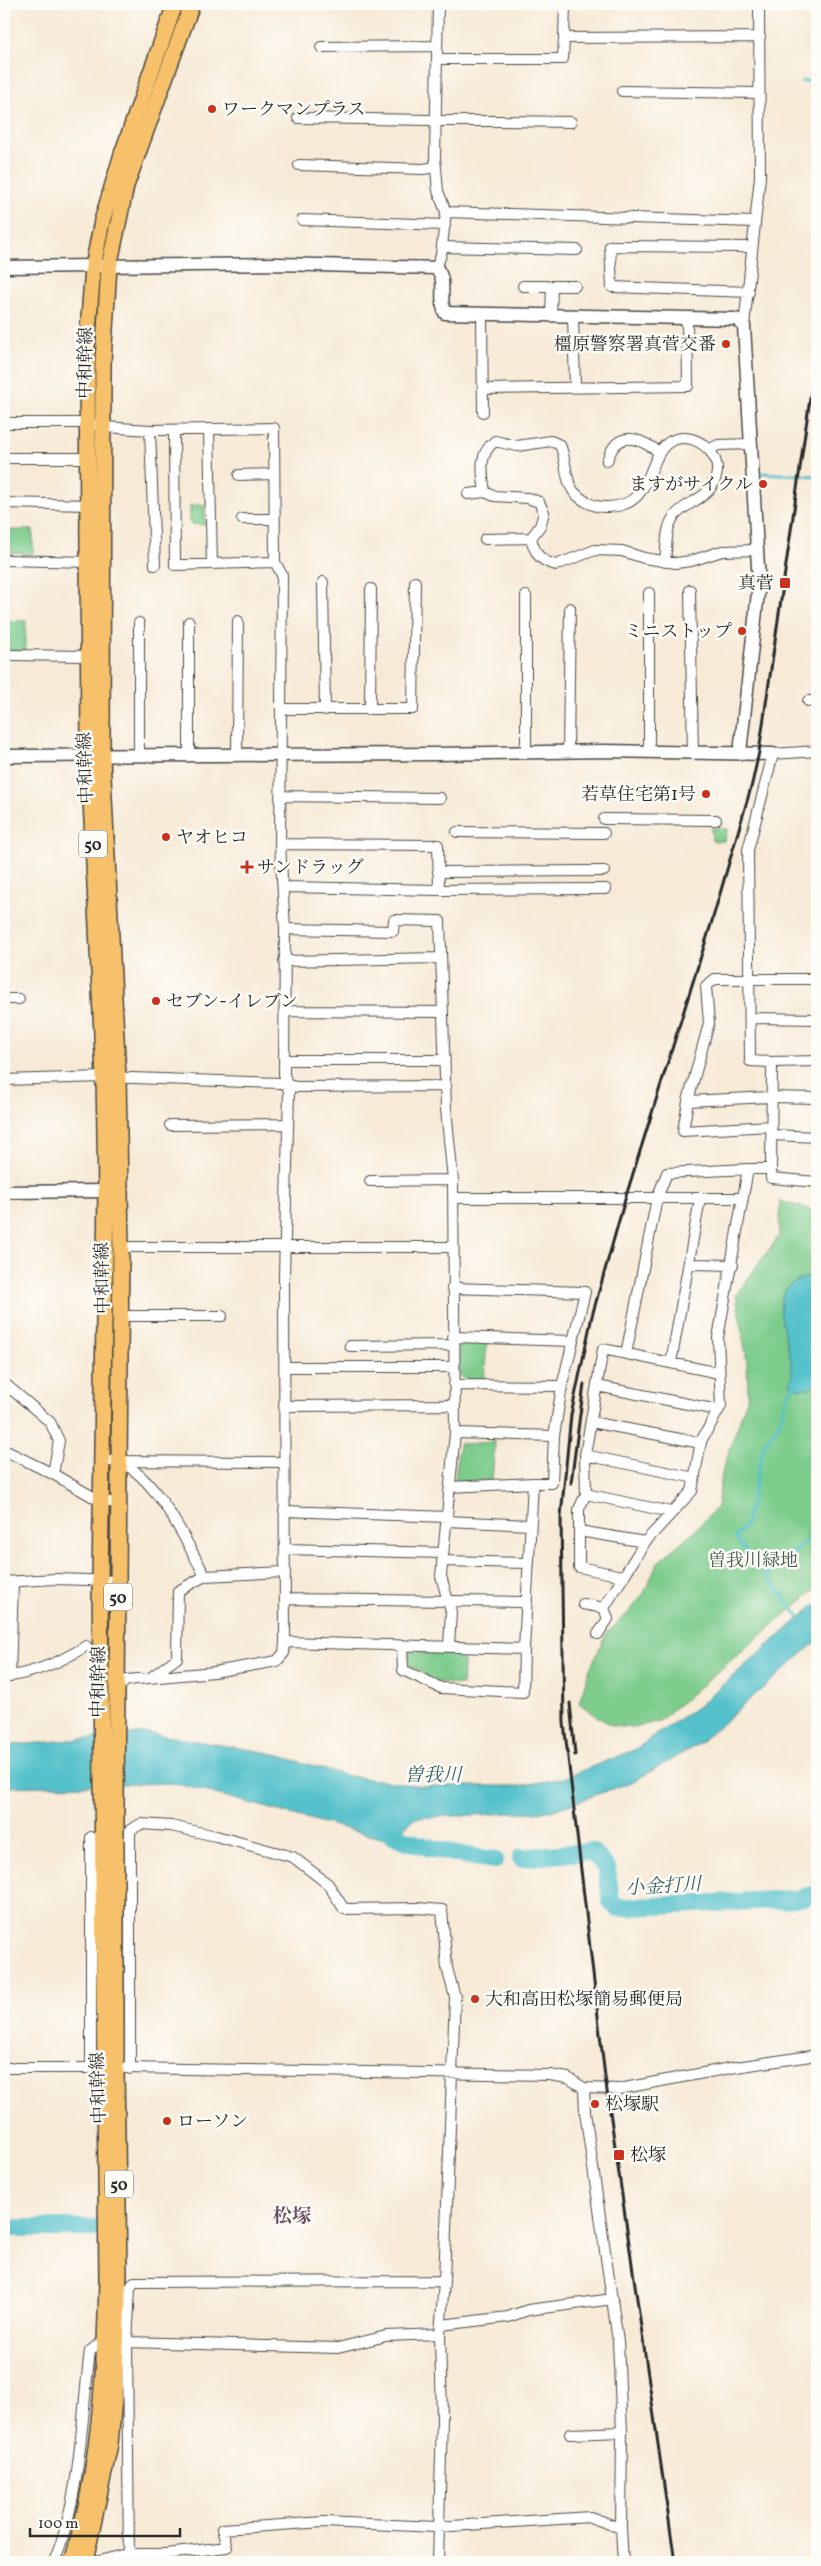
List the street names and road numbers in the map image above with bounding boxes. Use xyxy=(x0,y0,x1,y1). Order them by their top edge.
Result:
street label: 中和幹線 xyxy=(73,327,100,399)
street label: 中和幹線 xyxy=(73,732,100,804)
road number: 50 xyxy=(79,831,107,858)
street label: 中和幹線 xyxy=(90,1242,117,1314)
road number: 50 xyxy=(104,1584,132,1610)
street label: 中和幹線 xyxy=(86,1646,113,1718)
street label: 中和幹線 xyxy=(86,2052,113,2124)
road number: 50 xyxy=(105,2170,133,2198)

